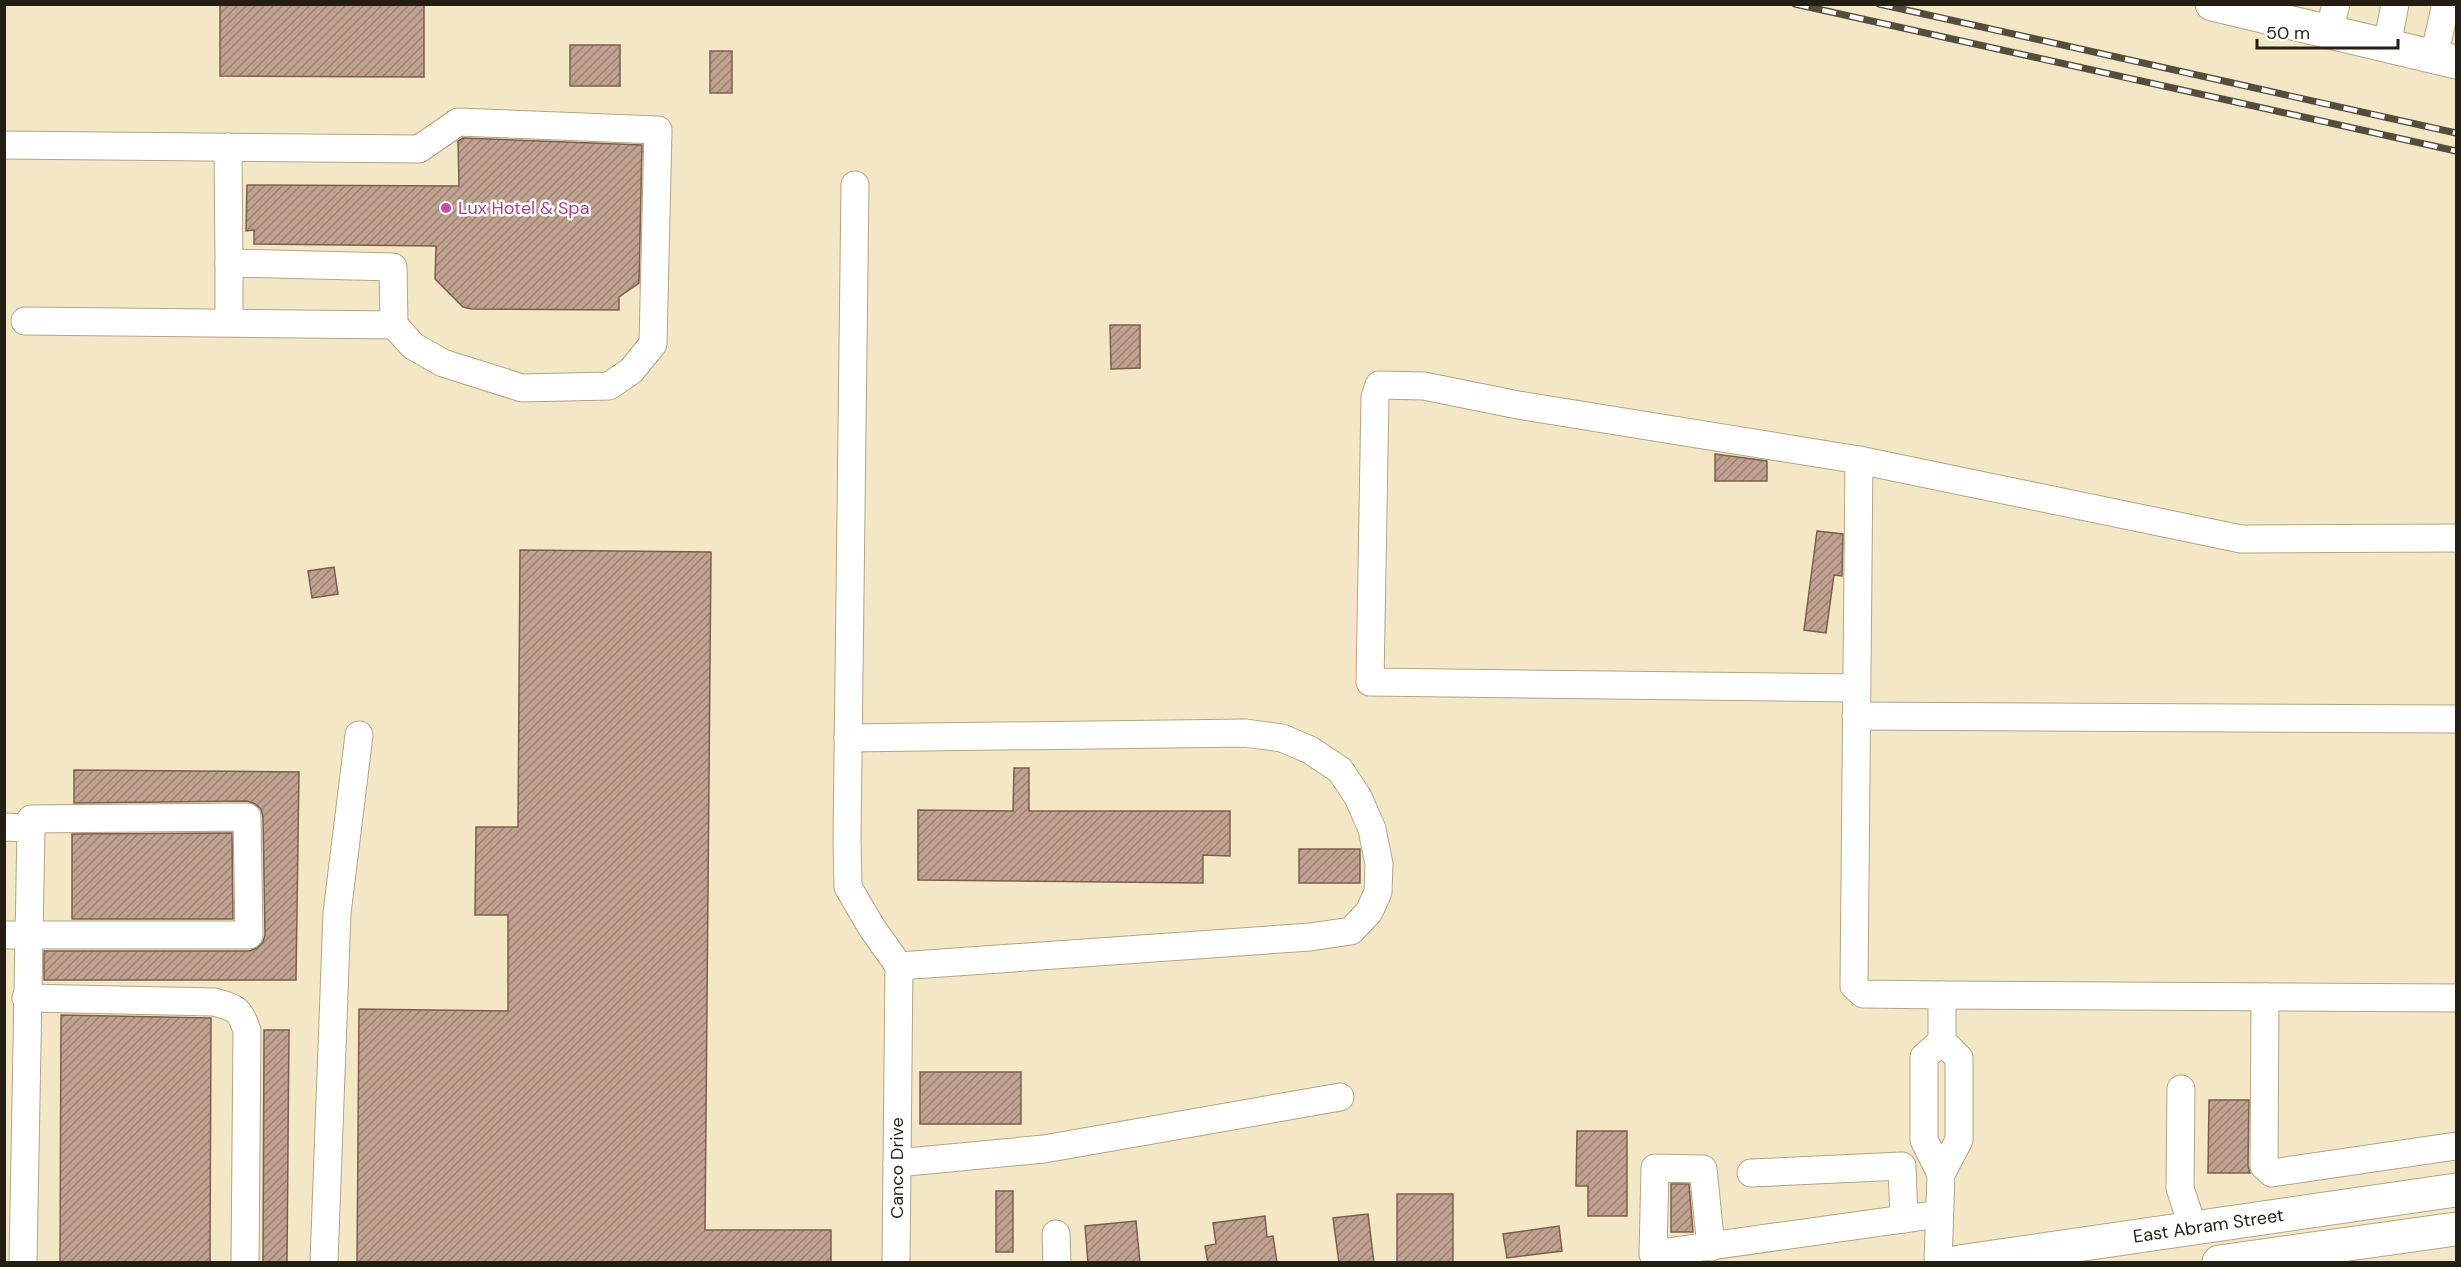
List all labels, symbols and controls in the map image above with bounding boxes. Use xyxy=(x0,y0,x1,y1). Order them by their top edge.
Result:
scale bar xyxy=(2257,12,2398,50)
text: 50 m xyxy=(2266,21,2310,45)
place label: Lux Hotel & Spa xyxy=(458,196,589,220)
marker: Lux Hotel & Spa xyxy=(439,201,453,215)
street label: Canco Drive xyxy=(885,1117,909,1219)
street label: East Abram Street xyxy=(2131,1203,2285,1249)

